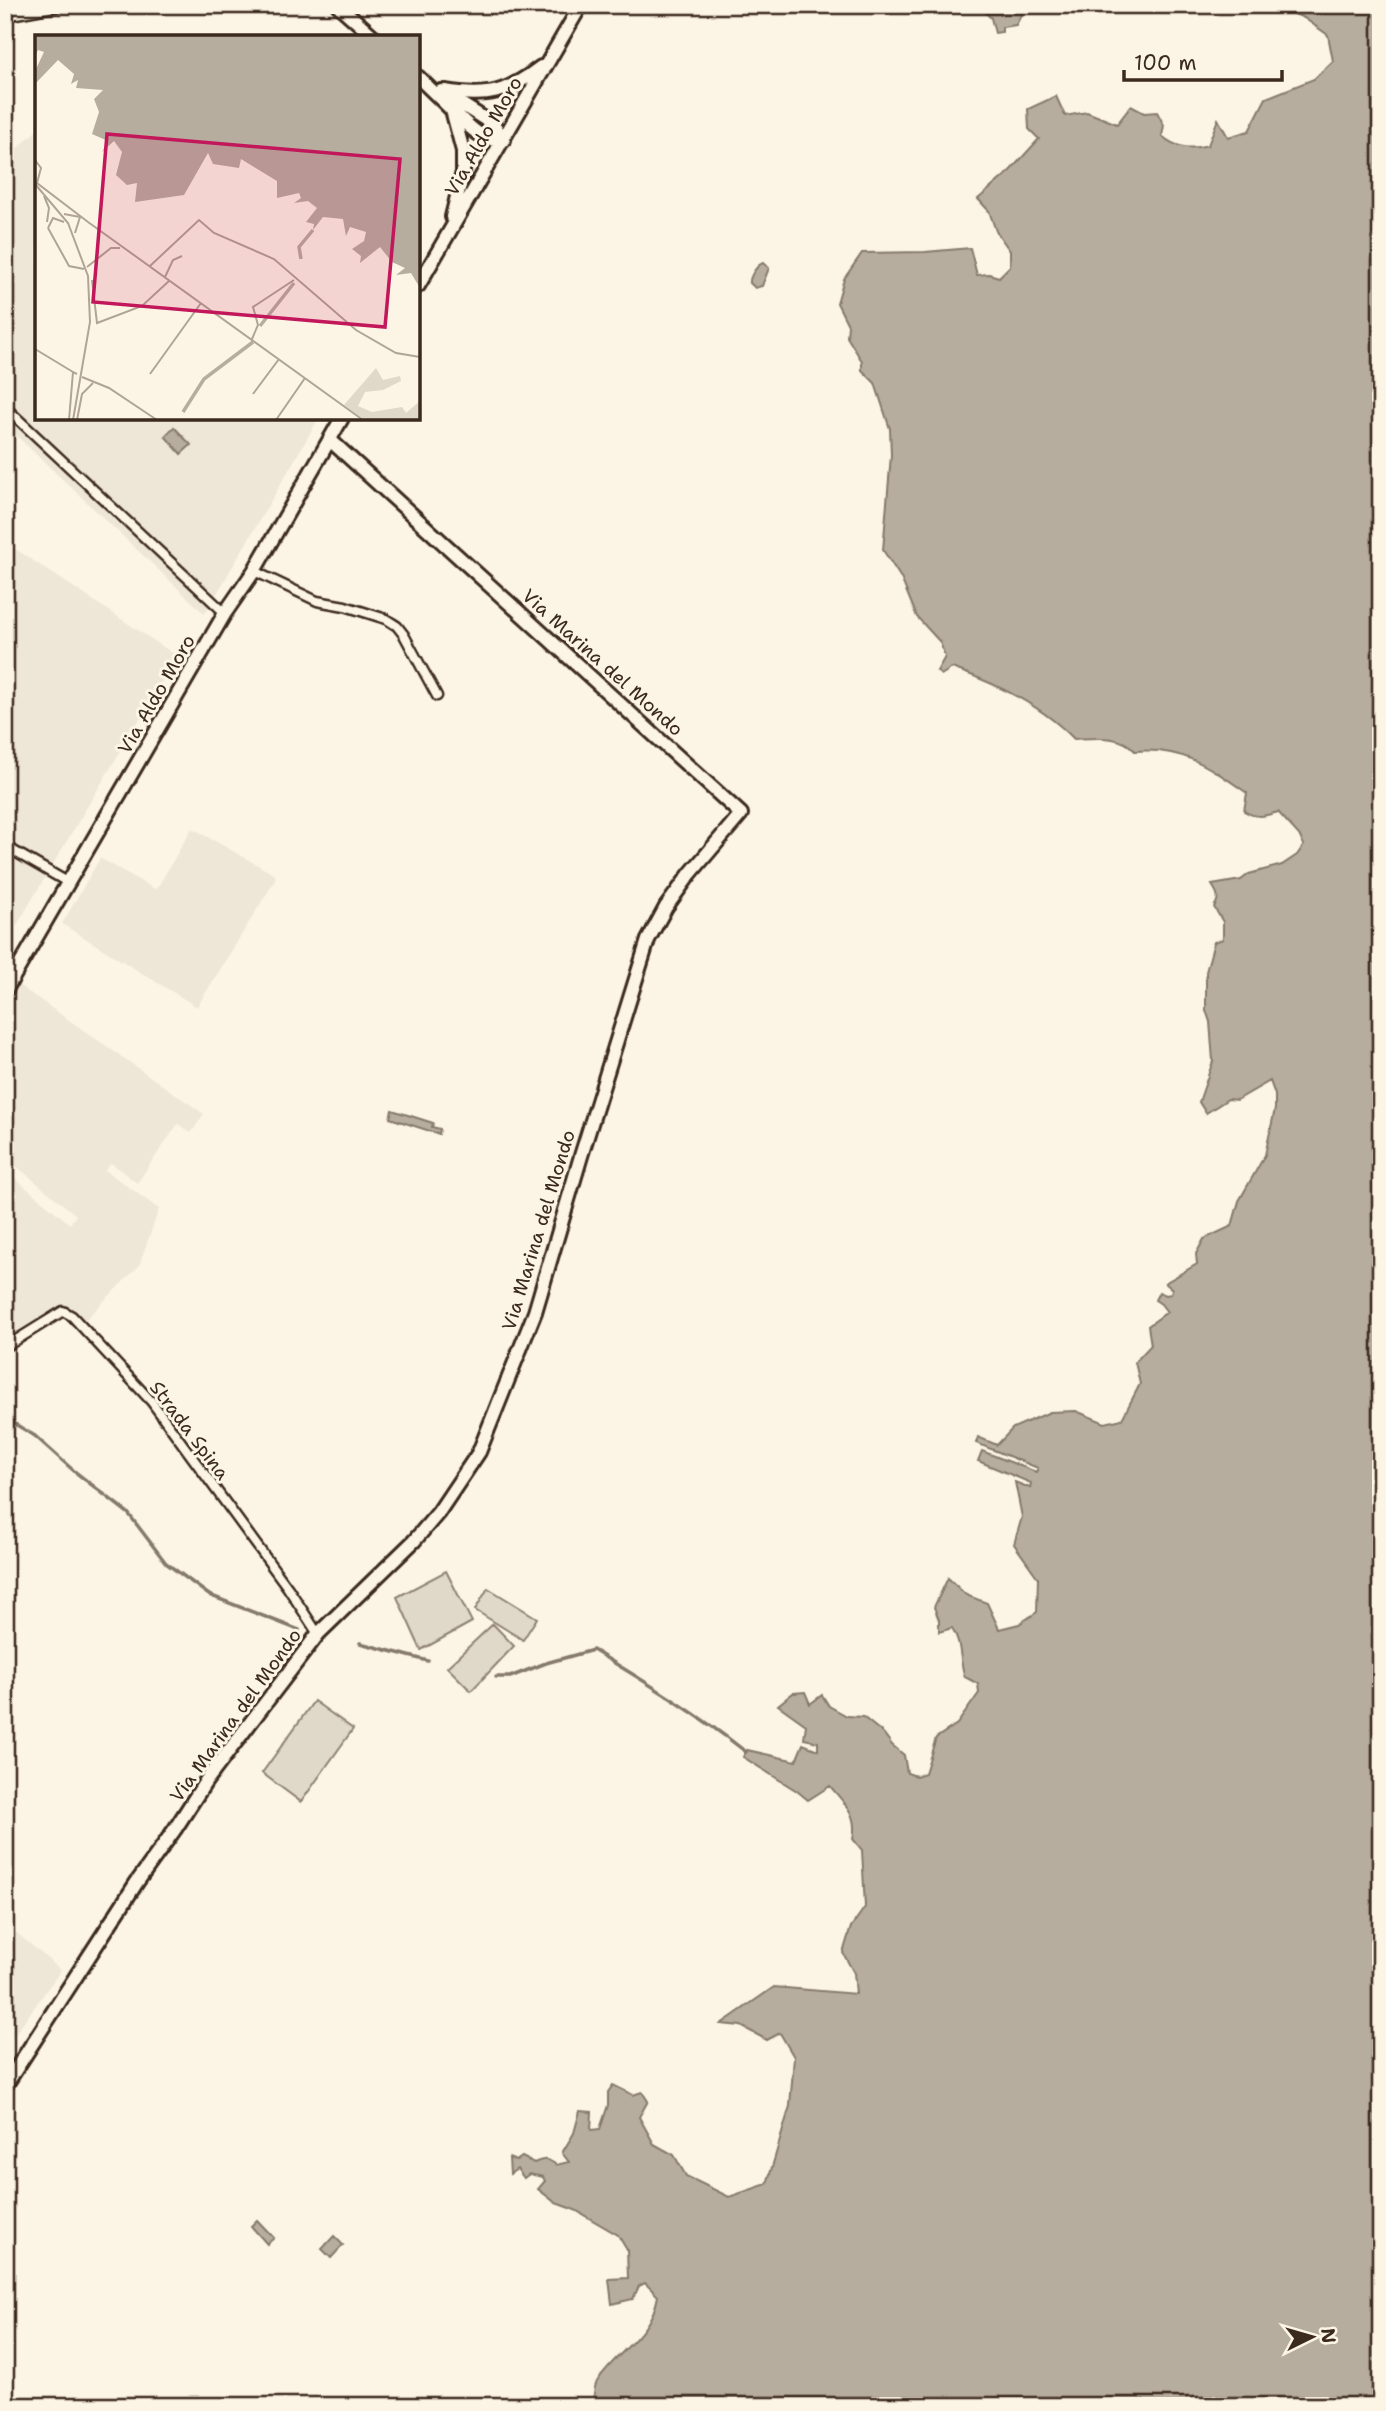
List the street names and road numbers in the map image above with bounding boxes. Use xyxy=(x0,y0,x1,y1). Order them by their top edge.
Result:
street label: Via Aldo Moro xyxy=(439,72,528,201)
street label: Via Marina del Mondo xyxy=(517,583,688,741)
street label: Via Aldo Moro xyxy=(112,630,201,759)
street label: Via Marina del Mondo xyxy=(496,1127,581,1333)
street label: Strada Spina xyxy=(144,1376,235,1485)
street label: Via Marina del Mondo xyxy=(164,1624,307,1807)

